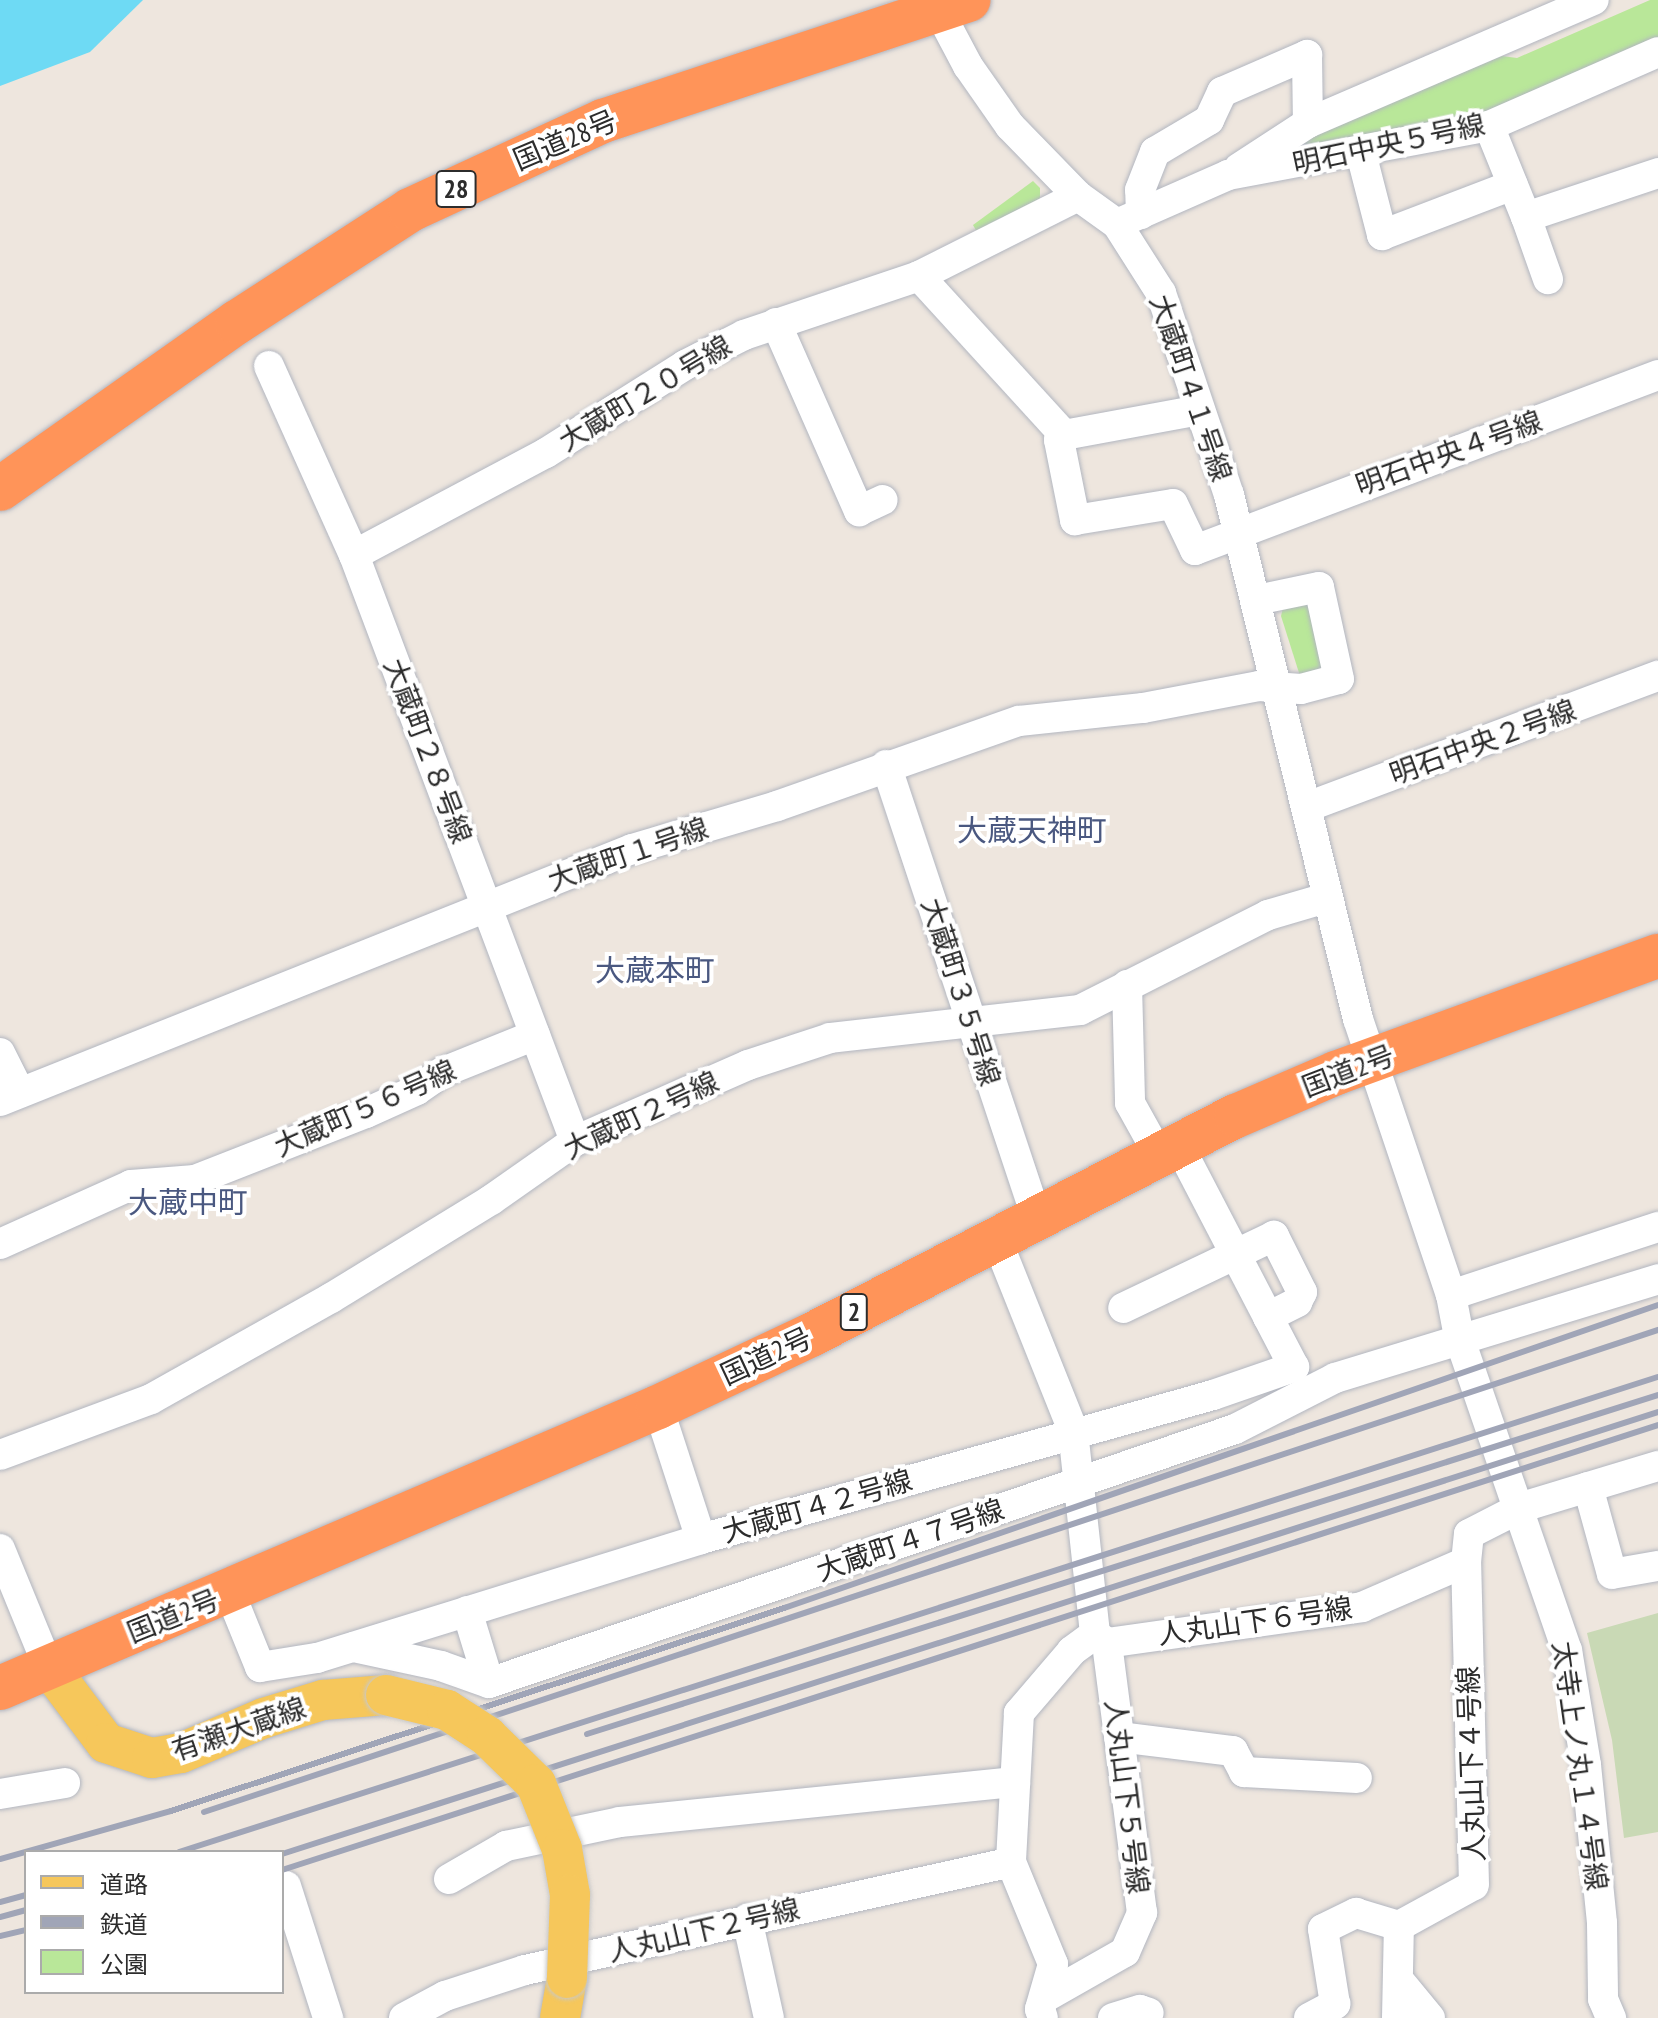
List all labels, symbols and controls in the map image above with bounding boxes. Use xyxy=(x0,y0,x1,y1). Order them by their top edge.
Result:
street label: 国道28号 xyxy=(508,103,622,177)
street label: 明石中央５号線 xyxy=(1290,107,1488,181)
road number: 28 xyxy=(434,167,478,211)
street label: 大蔵町４１号線 xyxy=(1143,290,1239,486)
street label: 大蔵町２０号線 xyxy=(552,328,738,458)
street label: 明石中央４号線 xyxy=(1351,404,1547,502)
street label: 大蔵町２８号線 xyxy=(377,653,479,849)
street label: 明石中央２号線 xyxy=(1385,693,1581,791)
street label: 大蔵町１号線 xyxy=(543,811,713,897)
district label: 大蔵天神町 xyxy=(957,812,1107,848)
street label: 大蔵町３５号線 xyxy=(915,894,1007,1090)
district label: 大蔵本町 xyxy=(595,952,715,988)
street label: 国道2号 xyxy=(1297,1038,1399,1104)
street label: 大蔵町５６号線 xyxy=(269,1053,461,1163)
street label: 大蔵町２号線 xyxy=(558,1064,724,1166)
district label: 大蔵中町 xyxy=(128,1184,248,1220)
road number: 2 xyxy=(838,1290,870,1334)
street label: 国道2号 xyxy=(715,1320,817,1392)
street label: 大蔵町４２号線 xyxy=(718,1463,916,1549)
street label: 大蔵町４７号線 xyxy=(812,1492,1008,1588)
street label: 国道2号 xyxy=(122,1582,224,1650)
street label: 人丸山下６号線 xyxy=(1156,1591,1354,1651)
street label: 太寺上ノ丸１４号線 xyxy=(1546,1639,1614,1893)
street label: 人丸山下４号線 xyxy=(1451,1665,1491,1863)
street label: 有瀬大蔵線 xyxy=(167,1690,311,1768)
street label: 人丸山下５号線 xyxy=(1098,1698,1156,1896)
legend xyxy=(24,1850,284,1994)
text: 道路 xyxy=(100,1869,148,1900)
street label: 人丸山下２号線 xyxy=(605,1892,803,1968)
text: 鉄道 xyxy=(100,1909,148,1940)
text: 公園 xyxy=(100,1949,148,1980)

